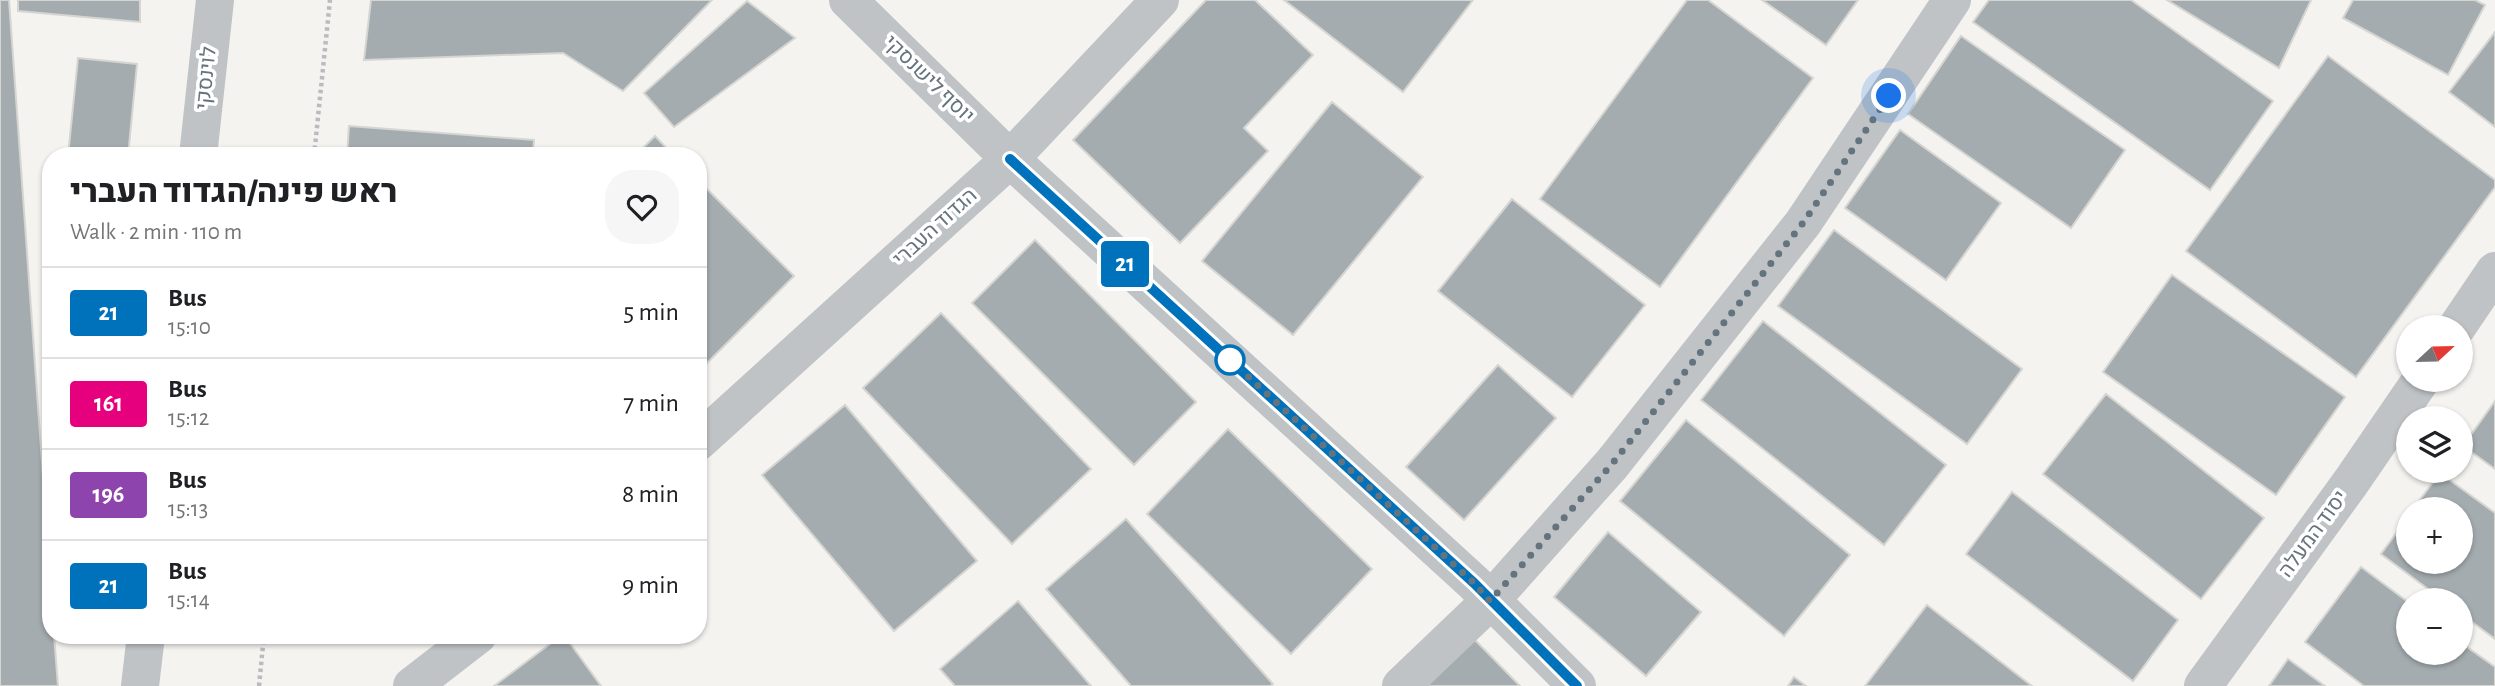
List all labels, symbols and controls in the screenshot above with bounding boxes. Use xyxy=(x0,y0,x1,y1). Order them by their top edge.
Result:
street label: יוסף לישנסקי xyxy=(880,31,978,127)
street label: לוינסקי xyxy=(192,45,220,111)
your location xyxy=(1871,78,1906,113)
button: heart xyxy=(605,170,679,244)
text: ראש פינה/הגדוד העברי xyxy=(70,176,397,209)
street label: הגדוד העברי xyxy=(889,184,981,270)
text: Walk · 2 min · 110 m xyxy=(70,221,242,244)
line badge: 21 xyxy=(1094,241,1156,287)
text: 21 xyxy=(1115,252,1135,276)
text: Bus xyxy=(168,285,207,311)
text: 5 min xyxy=(623,299,679,325)
text: 21 xyxy=(99,301,118,325)
north arrow xyxy=(2396,315,2473,392)
map controls xyxy=(2396,315,2473,665)
text: 15:10 xyxy=(168,316,211,339)
unlabelled marker xyxy=(1215,345,1245,375)
text: Bus xyxy=(168,376,207,402)
text: 7 min xyxy=(623,390,679,416)
text: 161 xyxy=(94,392,123,416)
button: layers xyxy=(2396,406,2473,483)
text: 15:12 xyxy=(168,407,209,430)
text: Bus xyxy=(168,467,207,493)
text: 8 min xyxy=(622,481,679,507)
text: 196 xyxy=(93,483,124,507)
street label: יסוד המעלה xyxy=(2275,487,2351,581)
button: + xyxy=(2396,497,2473,574)
text: 15:13 xyxy=(168,498,208,521)
text: Bus xyxy=(168,558,207,584)
text: 9 min xyxy=(622,572,679,598)
text: 21 xyxy=(99,574,118,598)
button: − xyxy=(2396,588,2473,665)
text: 15:14 xyxy=(168,589,210,612)

